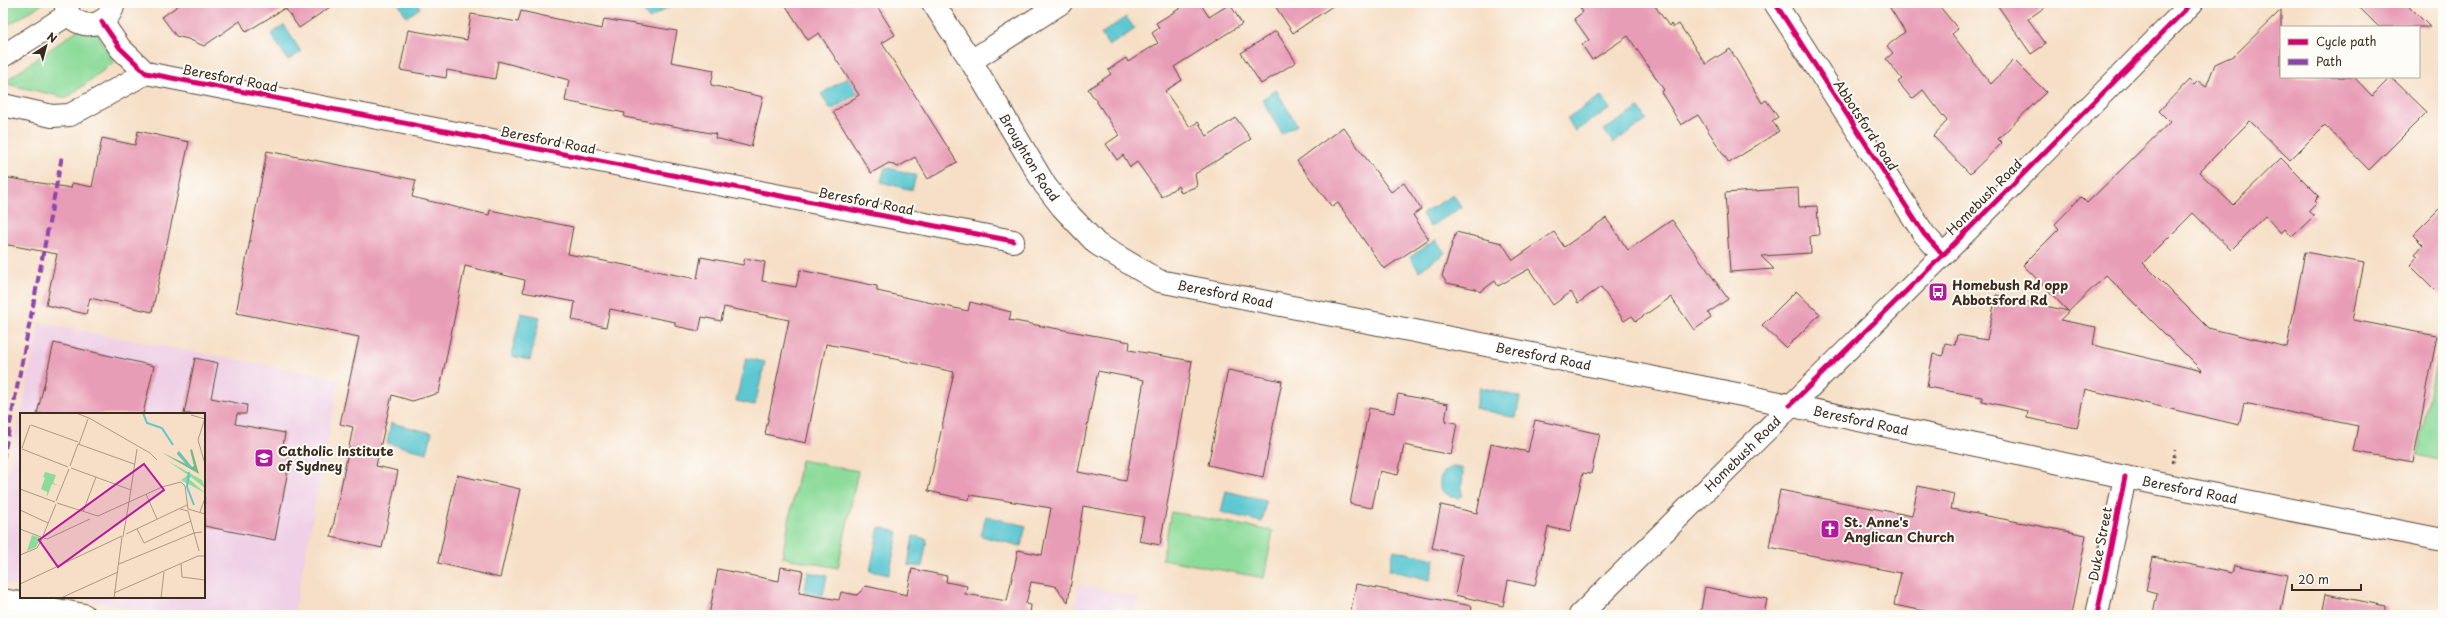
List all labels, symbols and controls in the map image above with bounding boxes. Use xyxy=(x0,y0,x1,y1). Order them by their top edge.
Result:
north arrow xyxy=(26,26,66,66)
legend xyxy=(2280,26,2420,78)
text: N xyxy=(44,28,61,47)
text: Cycle path xyxy=(2316,32,2377,50)
text: Path xyxy=(2316,52,2342,70)
street label: Beresford Road xyxy=(181,59,279,96)
street label: Abbotsford Road xyxy=(1830,76,1903,174)
street label: Broughton Road xyxy=(995,109,1064,205)
street label: Beresford Road xyxy=(499,121,597,158)
street label: Homebush Road xyxy=(1941,154,2026,239)
street label: Beresford Road xyxy=(817,182,915,219)
street label: Beresford Road xyxy=(1176,275,1275,312)
place label: Homebush Rd opp Abbotsford Rd xyxy=(1951,275,2068,309)
bus stop icon: Homebush Rd opp Abbotsford Rd xyxy=(1927,281,1949,303)
street label: Beresford Road xyxy=(1494,337,1593,374)
street label: Beresford Road xyxy=(1811,400,1910,439)
street label: Homebush Road xyxy=(1700,411,1785,496)
inset map xyxy=(20,413,205,598)
place label: Catholic Institute of Sydney xyxy=(278,441,394,475)
school or university icon: Catholic Institute of Sydney xyxy=(253,447,275,469)
street label: Beresford Road xyxy=(2140,471,2239,508)
street label: Duke Street xyxy=(2083,505,2116,583)
place label: St. Anne's Anglican Church xyxy=(1844,512,1955,546)
church icon: St. Anne's Anglican Church xyxy=(1819,518,1841,540)
scale bar xyxy=(2292,566,2361,592)
text: 20 m xyxy=(2298,570,2329,588)

